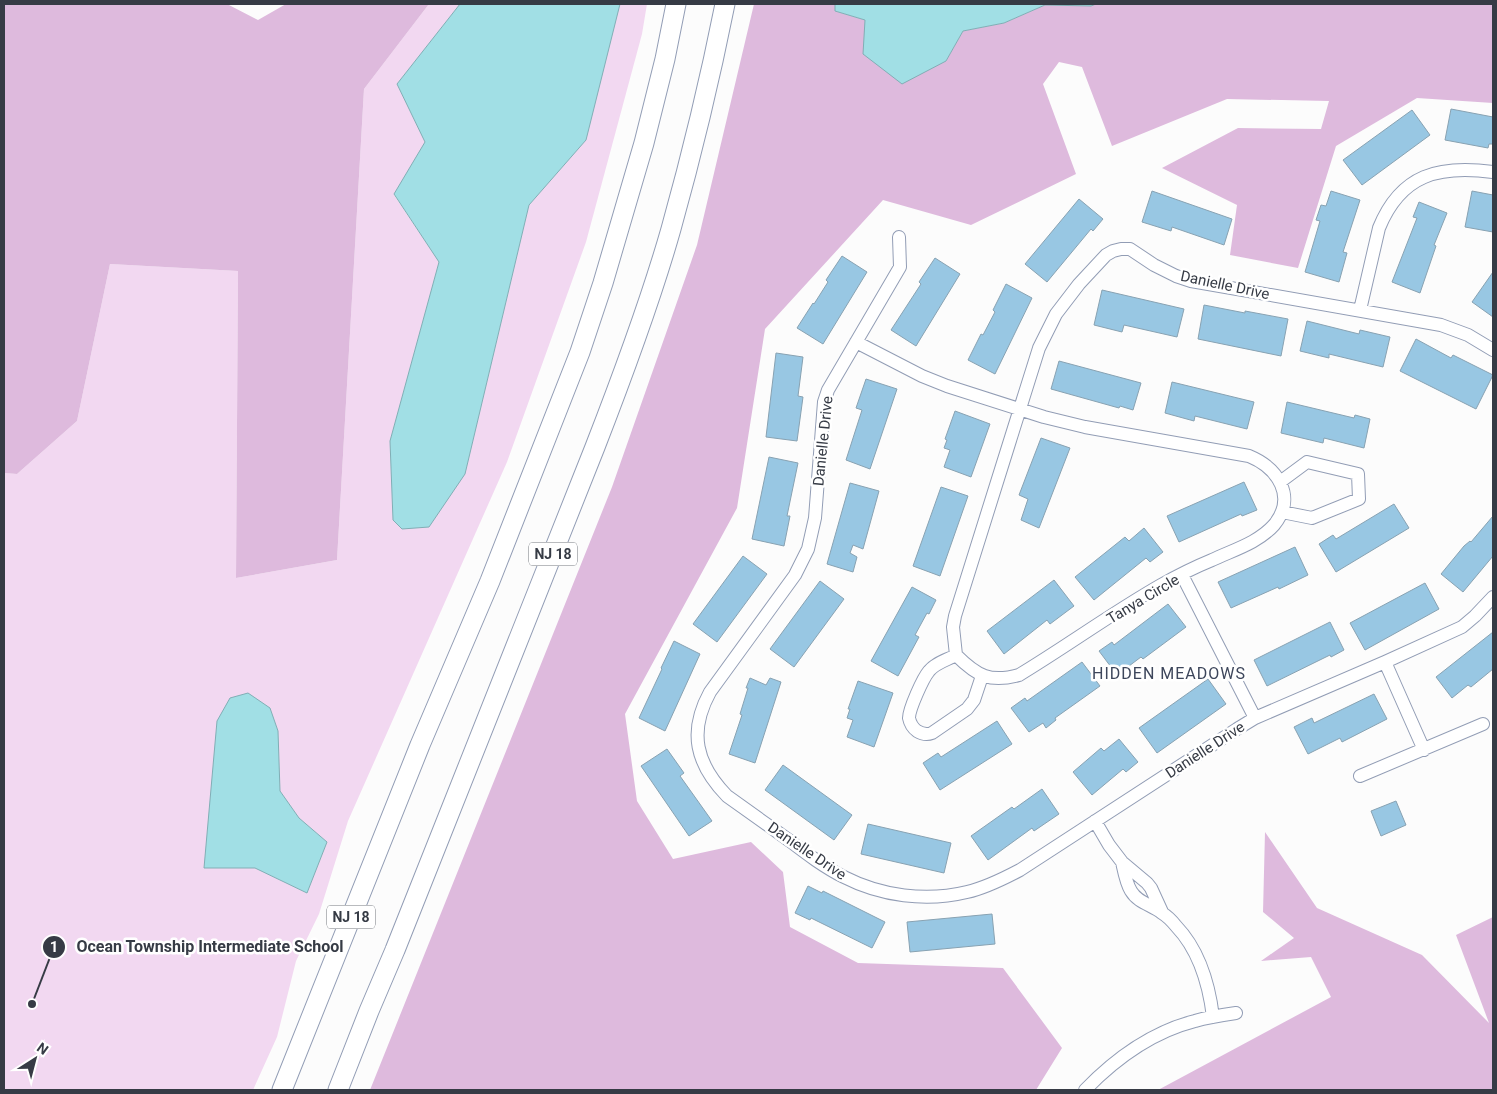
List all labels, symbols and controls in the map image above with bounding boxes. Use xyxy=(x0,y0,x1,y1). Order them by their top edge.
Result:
street label: Danielle Drive xyxy=(1179,267,1271,303)
street label: Danielle Drive xyxy=(809,395,837,487)
road number: NJ 18 xyxy=(529,542,577,566)
street label: Tanya Circle xyxy=(1104,570,1182,628)
district label: HIDDEN MEADOWS xyxy=(1092,664,1246,683)
street label: Danielle Drive xyxy=(1162,718,1248,782)
street label: Danielle Drive xyxy=(764,818,850,884)
road number: NJ 18 xyxy=(327,906,375,929)
callout: Ocean Township Intermediate School xyxy=(41,931,354,962)
text: Ocean Township Intermediate School xyxy=(76,937,344,956)
text: 1 xyxy=(50,938,58,956)
north arrow xyxy=(10,1034,60,1084)
text: N xyxy=(34,1039,51,1058)

